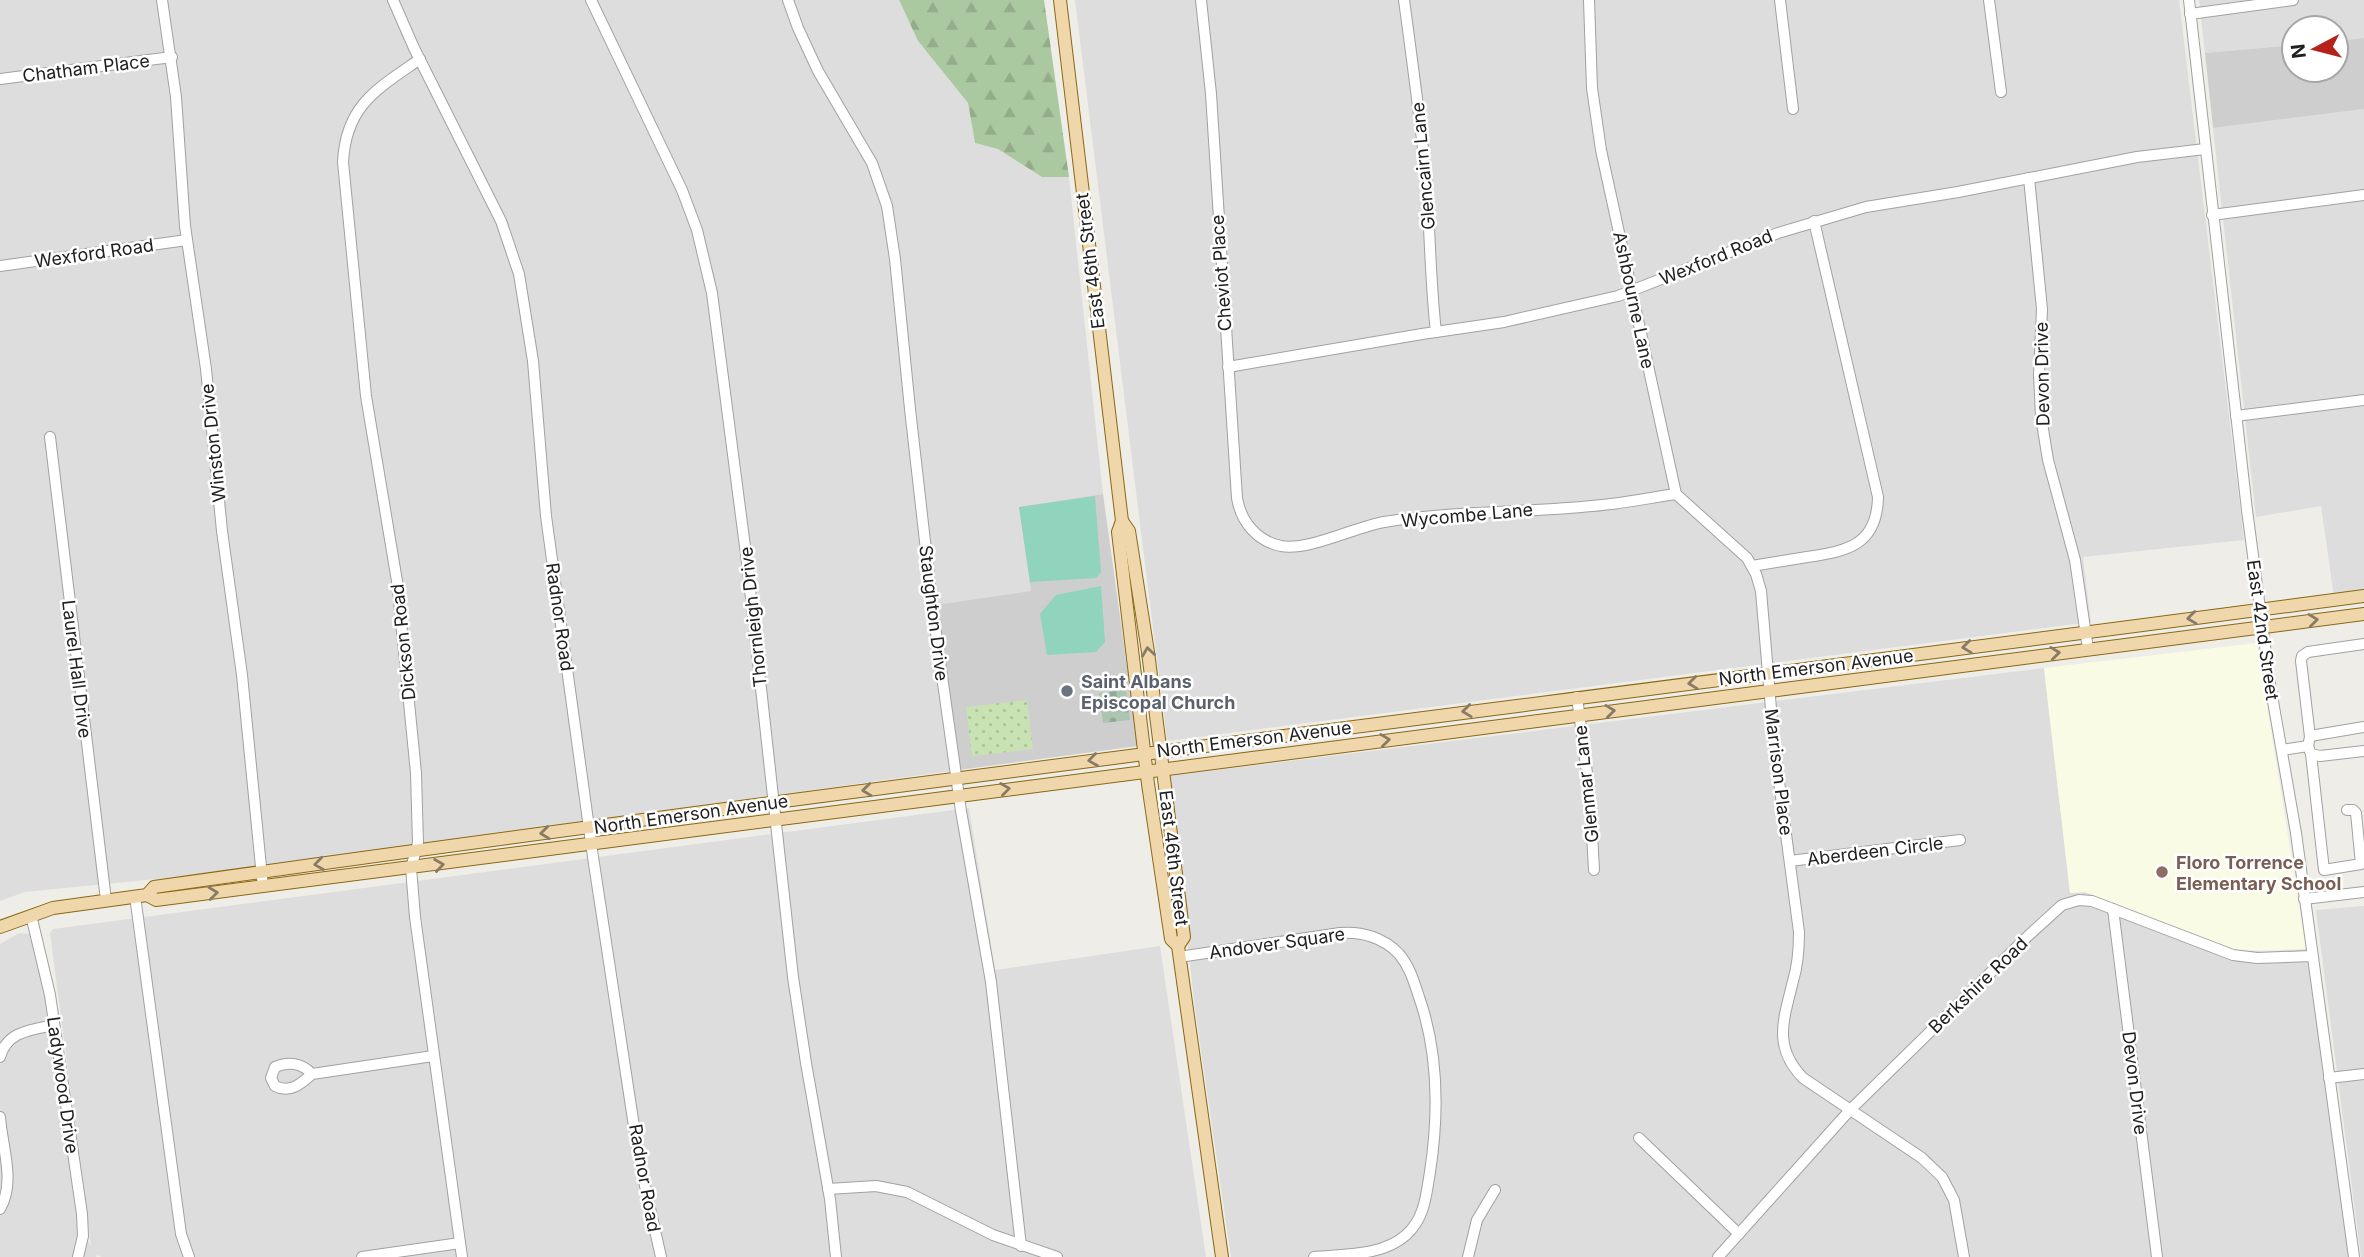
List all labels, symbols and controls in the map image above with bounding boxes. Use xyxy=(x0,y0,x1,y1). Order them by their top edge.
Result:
north arrow xyxy=(2280,14,2350,84)
text: N xyxy=(2286,42,2311,60)
street label: Chatham Place xyxy=(21,50,151,86)
street label: Glencairn Lane xyxy=(1407,101,1439,231)
street label: East 46th Street xyxy=(1071,192,1109,330)
street label: Cheviot Place xyxy=(1206,214,1236,332)
street label: Wexford Road xyxy=(1656,225,1776,289)
street label: Ashbourne Lane xyxy=(1609,229,1659,371)
street label: Wexford Road xyxy=(33,234,155,272)
street label: Devon Drive xyxy=(2031,322,2053,426)
street label: Winston Drive xyxy=(196,383,230,503)
street label: Wycombe Lane xyxy=(1400,499,1534,531)
street label: Staughton Drive xyxy=(915,544,953,682)
street label: Thornleigh Drive xyxy=(735,546,771,688)
street label: East 42nd Street xyxy=(2243,558,2283,702)
street label: Radnor Road xyxy=(542,561,578,673)
street label: Dickson Road xyxy=(386,583,420,701)
street label: Laurel Hall Drive xyxy=(58,599,96,739)
one-way arrow xyxy=(2187,610,2198,625)
one-way arrow xyxy=(2307,613,2319,628)
one-way arrow xyxy=(1961,640,1973,655)
street label: North Emerson Avenue xyxy=(1717,645,1915,689)
one-way arrow xyxy=(1141,646,1156,658)
one-way arrow xyxy=(2049,646,2060,661)
place label: Saint Albans Episcopal Church xyxy=(1081,671,1235,713)
one-way arrow xyxy=(1687,675,1698,690)
marker: Saint Albans Episcopal Church xyxy=(1059,683,1075,699)
one-way arrow xyxy=(1604,703,1616,718)
one-way arrow xyxy=(1461,704,1473,719)
street label: Marrison Place xyxy=(1761,707,1797,837)
street label: North Emerson Avenue xyxy=(1155,717,1353,761)
street label: Glenmar Lane xyxy=(1569,724,1603,844)
one-way arrow xyxy=(1379,732,1391,747)
one-way arrow xyxy=(1087,753,1099,768)
one-way arrow xyxy=(862,782,873,797)
one-way arrow xyxy=(999,782,1010,797)
street label: East 46th Street xyxy=(1155,789,1193,927)
street label: North Emerson Avenue xyxy=(592,790,790,838)
one-way arrow xyxy=(539,826,551,841)
street label: Aberdeen Circle xyxy=(1806,832,1944,870)
place label: Floro Torrence Elementary School xyxy=(2176,852,2341,894)
one-way arrow xyxy=(313,856,325,871)
one-way arrow xyxy=(433,857,445,872)
marker: Floro Torrence Elementary School xyxy=(2154,864,2170,880)
one-way arrow xyxy=(208,886,219,901)
street label: Andover Square xyxy=(1208,923,1346,963)
street label: Berkshire Road xyxy=(1924,933,2032,1037)
street label: Ladywood Drive xyxy=(43,1015,83,1155)
street label: Devon Drive xyxy=(2118,1030,2152,1136)
street label: Radnor Road xyxy=(625,1122,665,1234)

